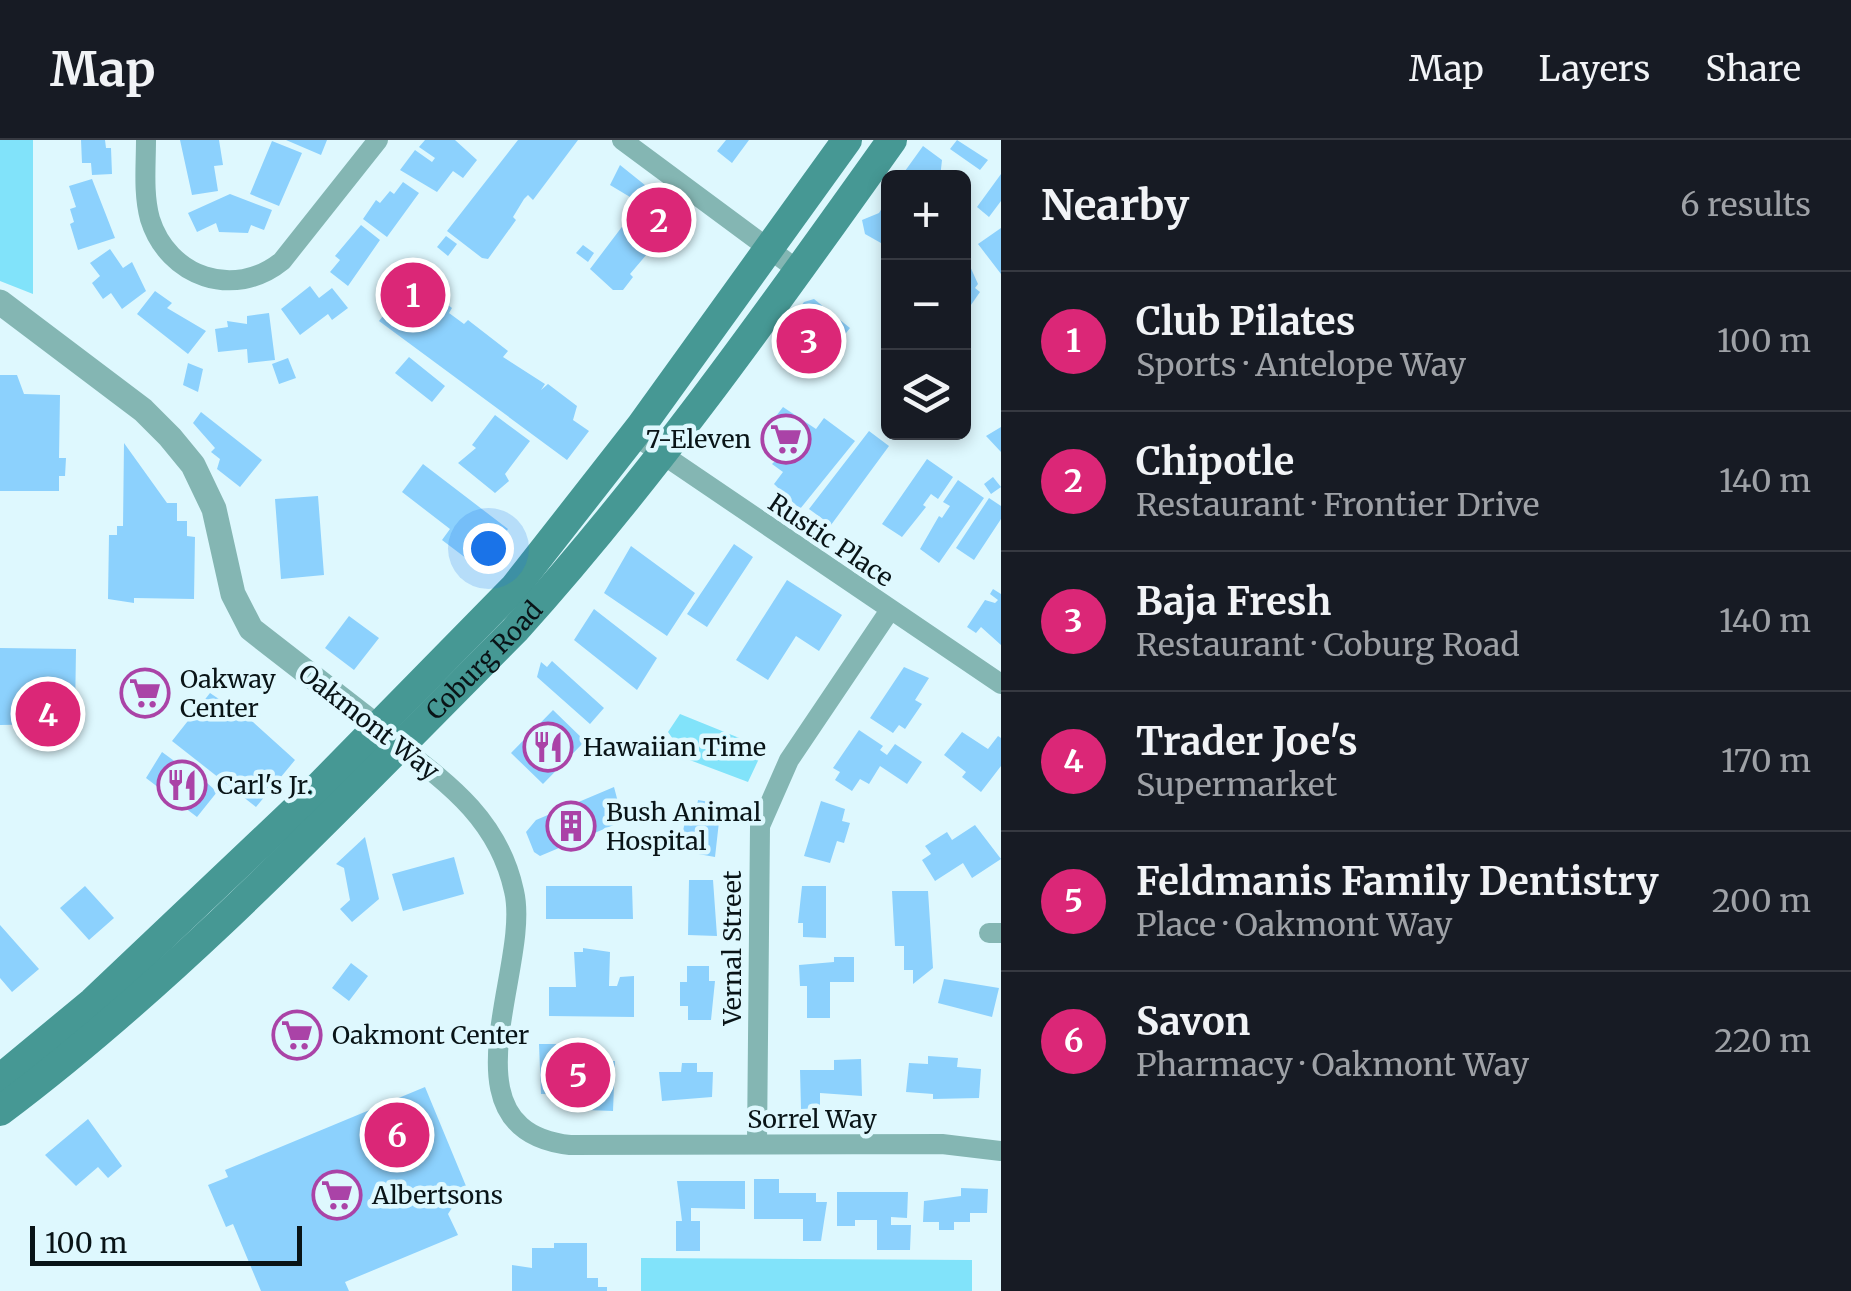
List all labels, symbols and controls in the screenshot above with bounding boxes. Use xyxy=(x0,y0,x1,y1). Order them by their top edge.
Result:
text: Map xyxy=(50,39,155,99)
text: Map xyxy=(1409,47,1484,91)
text: Layers xyxy=(1539,47,1650,91)
text: Share xyxy=(1705,47,1801,91)
map controls xyxy=(881,170,971,440)
button: + xyxy=(881,170,971,260)
text: Nearby xyxy=(1041,179,1189,231)
pin: 2 xyxy=(626,182,692,258)
text: 6 results xyxy=(1680,185,1811,225)
pin: 1 xyxy=(380,258,446,332)
button: − xyxy=(881,260,971,350)
text: Club Pilates xyxy=(1136,298,1355,345)
pin: 3 xyxy=(776,304,842,378)
text: 1 xyxy=(1066,321,1081,361)
text: 100 m xyxy=(1717,321,1811,361)
text: Sports · Antelope Way xyxy=(1136,345,1466,385)
button: layers xyxy=(881,350,971,440)
supermarket icon: 7-Eleven xyxy=(760,413,812,465)
place label: 7-Eleven xyxy=(646,423,751,455)
text: Chipotle xyxy=(1136,438,1294,485)
text: 2 xyxy=(1064,461,1083,501)
text: 140 m xyxy=(1719,461,1811,501)
text: Restaurant · Frontier Drive xyxy=(1136,485,1539,525)
street label: Rustic Place xyxy=(762,487,900,593)
your location xyxy=(463,523,514,574)
text: Baja Fresh xyxy=(1136,578,1331,625)
street label: Coburg Road xyxy=(419,594,549,727)
text: 3 xyxy=(1064,601,1083,641)
text: 140 m xyxy=(1719,601,1811,641)
text: Restaurant · Coburg Road xyxy=(1136,625,1520,665)
street label: Oakmont Way xyxy=(292,657,446,787)
place label: Oakway Center xyxy=(180,663,276,724)
supermarket icon: Oakway Center xyxy=(119,667,171,719)
pin: 4 xyxy=(15,676,80,752)
text: Trader Joe's xyxy=(1136,718,1358,765)
restaurant icon: Hawaiian Time xyxy=(522,721,574,773)
place label: Hawaiian Time xyxy=(583,731,766,763)
text: 4 xyxy=(1063,741,1084,781)
text: 170 m xyxy=(1721,741,1811,781)
restaurant icon: Carl's Jr. xyxy=(156,759,208,811)
text: Supermarket xyxy=(1136,765,1337,805)
place label: Carl's Jr. xyxy=(217,769,313,801)
place label: Bush Animal Hospital xyxy=(606,796,761,857)
building icon: Bush Animal Hospital xyxy=(545,800,597,852)
text: Feldmanis Family Dentistry xyxy=(1136,858,1659,905)
street label: Vernal Street xyxy=(716,870,748,1026)
text: 5 xyxy=(1064,881,1083,921)
text: 200 m xyxy=(1712,881,1811,921)
text: Place · Oakmont Way xyxy=(1136,905,1452,945)
text: Savon xyxy=(1136,998,1250,1045)
supermarket icon: Oakmont Center xyxy=(271,1009,323,1061)
place label: Oakmont Center xyxy=(332,1019,529,1051)
text: 6 xyxy=(1064,1021,1083,1061)
text: 220 m xyxy=(1714,1021,1811,1061)
pin: 5 xyxy=(546,1038,610,1112)
text: Pharmacy · Oakmont Way xyxy=(1136,1045,1529,1085)
pin: 6 xyxy=(364,1098,430,1172)
street label: Sorrel Way xyxy=(747,1103,877,1135)
supermarket icon: Albertsons xyxy=(311,1169,363,1221)
place label: Albertsons xyxy=(371,1179,503,1211)
scale bar xyxy=(30,1221,302,1266)
text: 100 m xyxy=(45,1225,127,1261)

